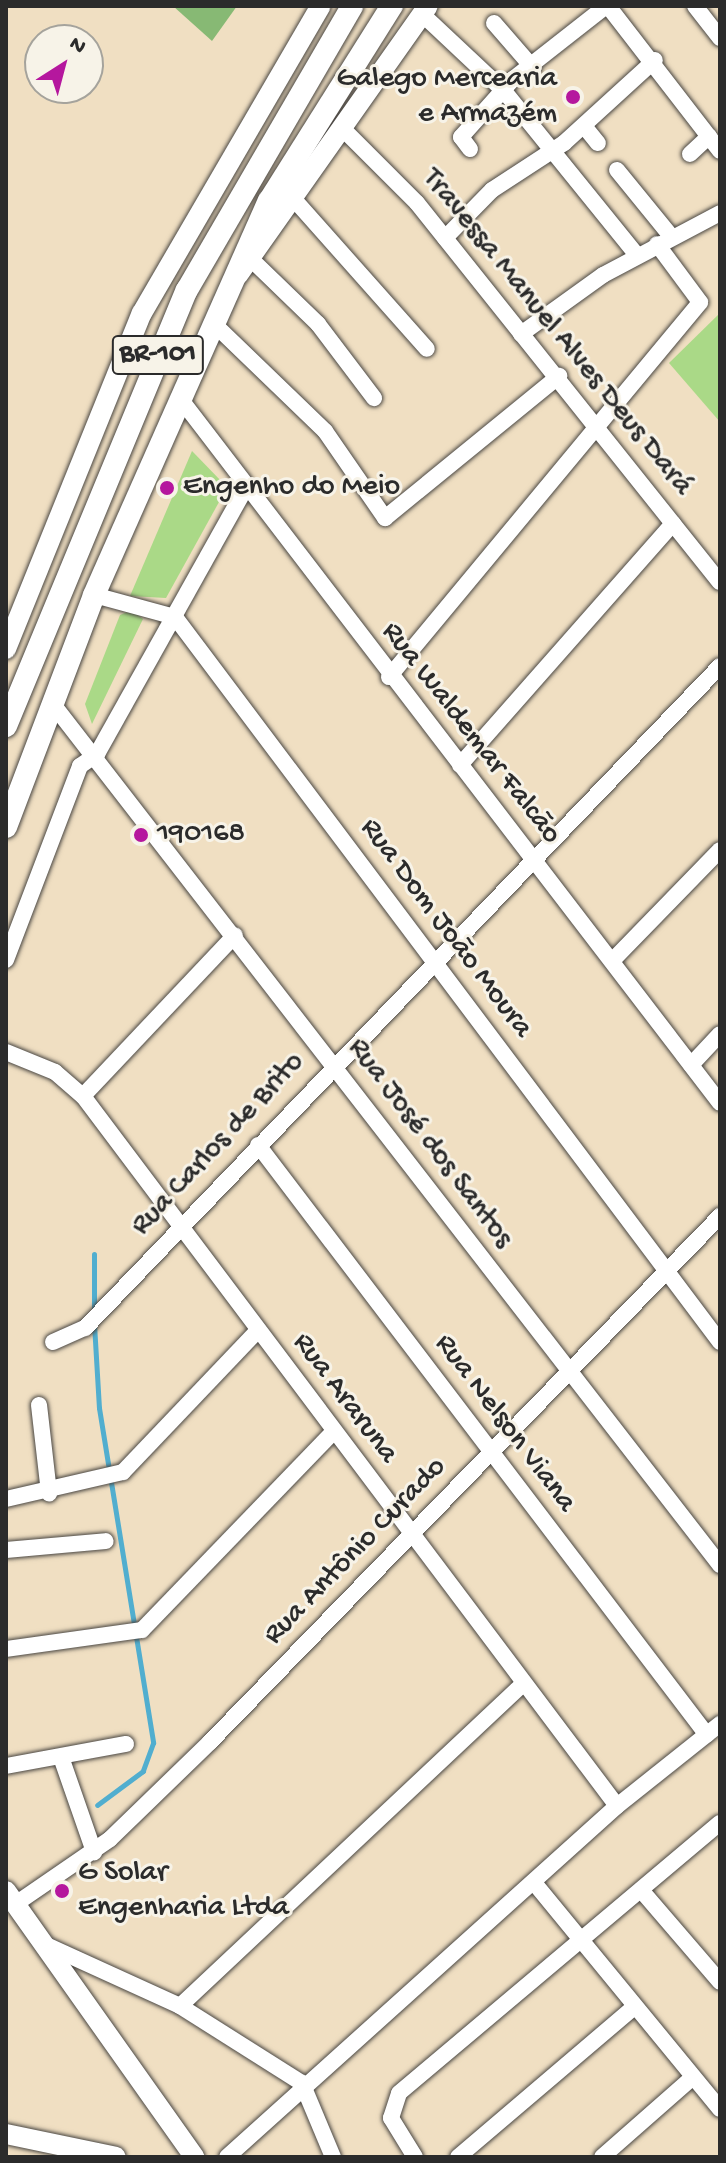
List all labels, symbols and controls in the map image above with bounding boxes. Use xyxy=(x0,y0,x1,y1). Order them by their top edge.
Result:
north arrow xyxy=(24,24,104,104)
text: N xyxy=(63,31,90,61)
place label: Galego Mercearia e Armazém xyxy=(337,62,557,132)
marker: Galego Mercearia e Armazém xyxy=(564,88,582,106)
street label: Travessa Manuel Alves Deus Dará xyxy=(413,162,699,504)
road number: BR-101 xyxy=(110,331,206,379)
place label: Engenho do Meio xyxy=(183,470,400,506)
marker: Engenho do Meio xyxy=(158,479,176,497)
street label: Rua Waldemar Falcão xyxy=(372,616,568,852)
street label: Rua Dom João Moura xyxy=(351,812,539,1046)
place label: 190168 xyxy=(157,817,245,853)
marker: 190168 xyxy=(132,826,150,844)
street label: Rua José dos Santos xyxy=(338,1032,520,1256)
street label: Rua Carlos de Brito xyxy=(125,1046,313,1244)
street label: Rua Araruna xyxy=(283,1327,405,1471)
street label: Rua Nelson Viana xyxy=(425,1328,583,1520)
street label: Rua Antônio Curado xyxy=(257,1450,455,1654)
place label: G Solar Engenharia Ltda xyxy=(78,1856,289,1926)
marker: G Solar Engenharia Ltda xyxy=(53,1882,71,1900)

